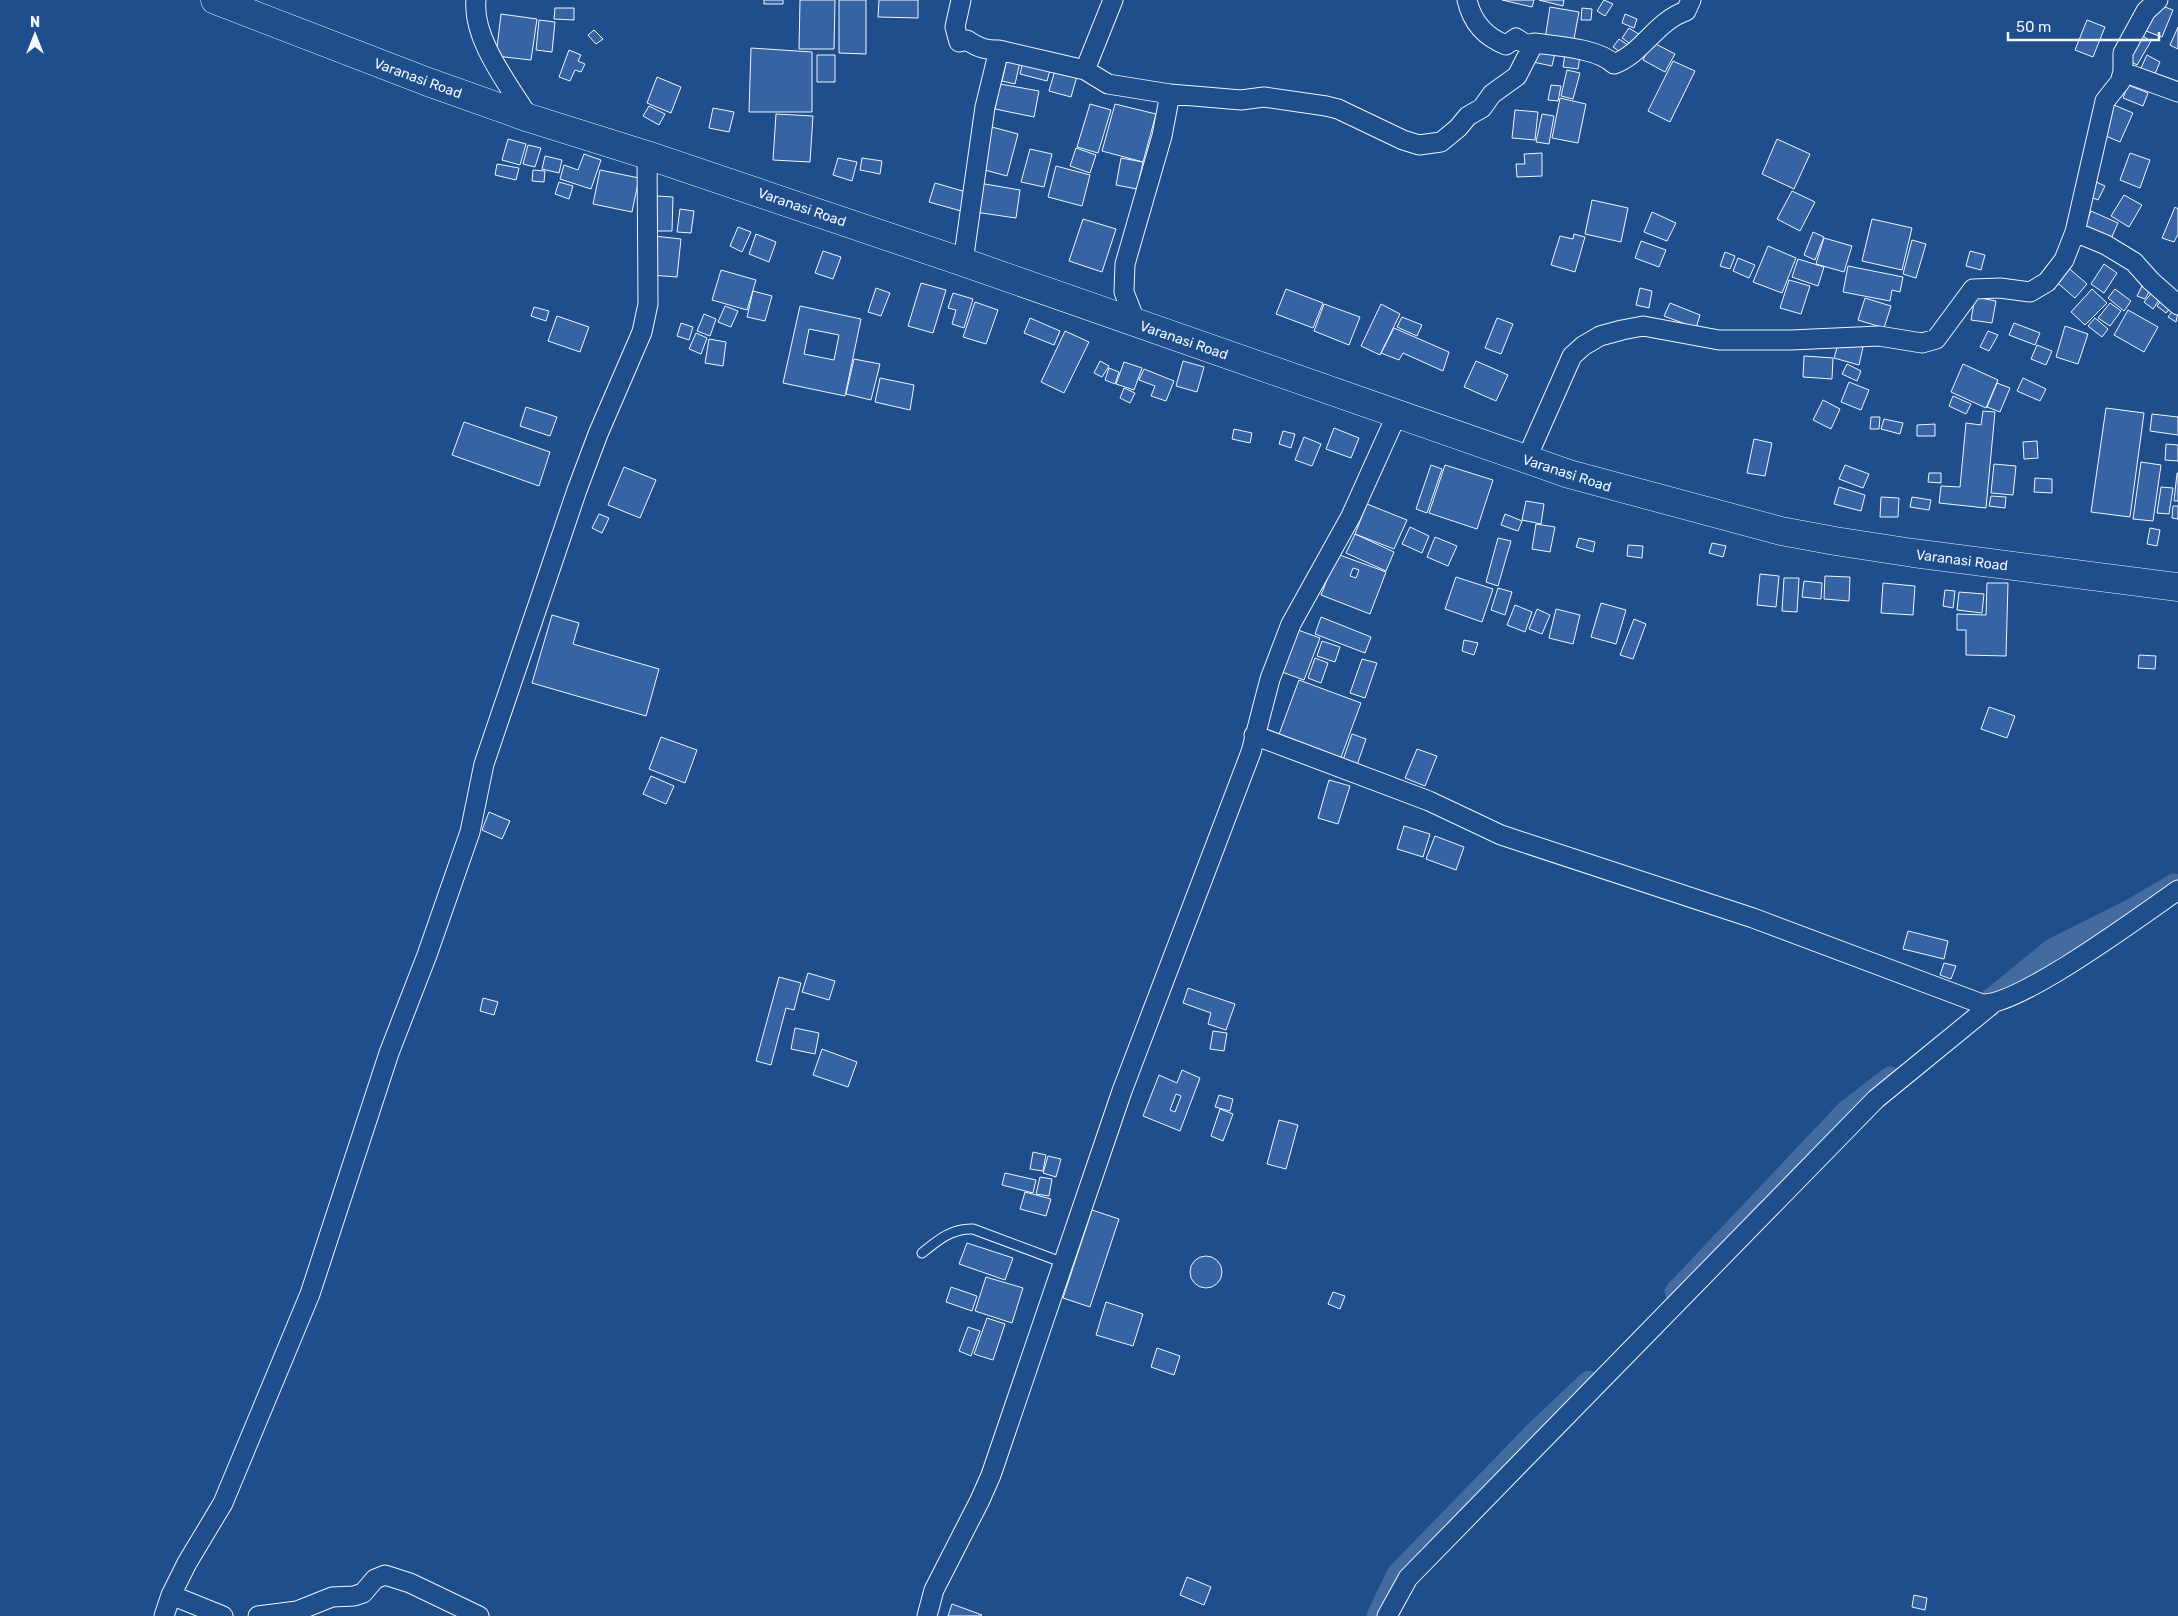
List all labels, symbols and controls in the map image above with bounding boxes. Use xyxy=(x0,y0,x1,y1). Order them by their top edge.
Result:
north arrow xyxy=(10,10,60,60)
scale bar xyxy=(2008,10,2159,42)
text: N xyxy=(30,14,40,31)
text: 50 m xyxy=(2016,18,2051,36)
street label: Varanasi Road xyxy=(372,55,464,102)
street label: Varanasi Road xyxy=(755,184,848,231)
street label: Varanasi Road xyxy=(1137,317,1230,364)
street label: Varanasi Road xyxy=(1520,451,1613,496)
street label: Varanasi Road xyxy=(1915,546,2009,575)

